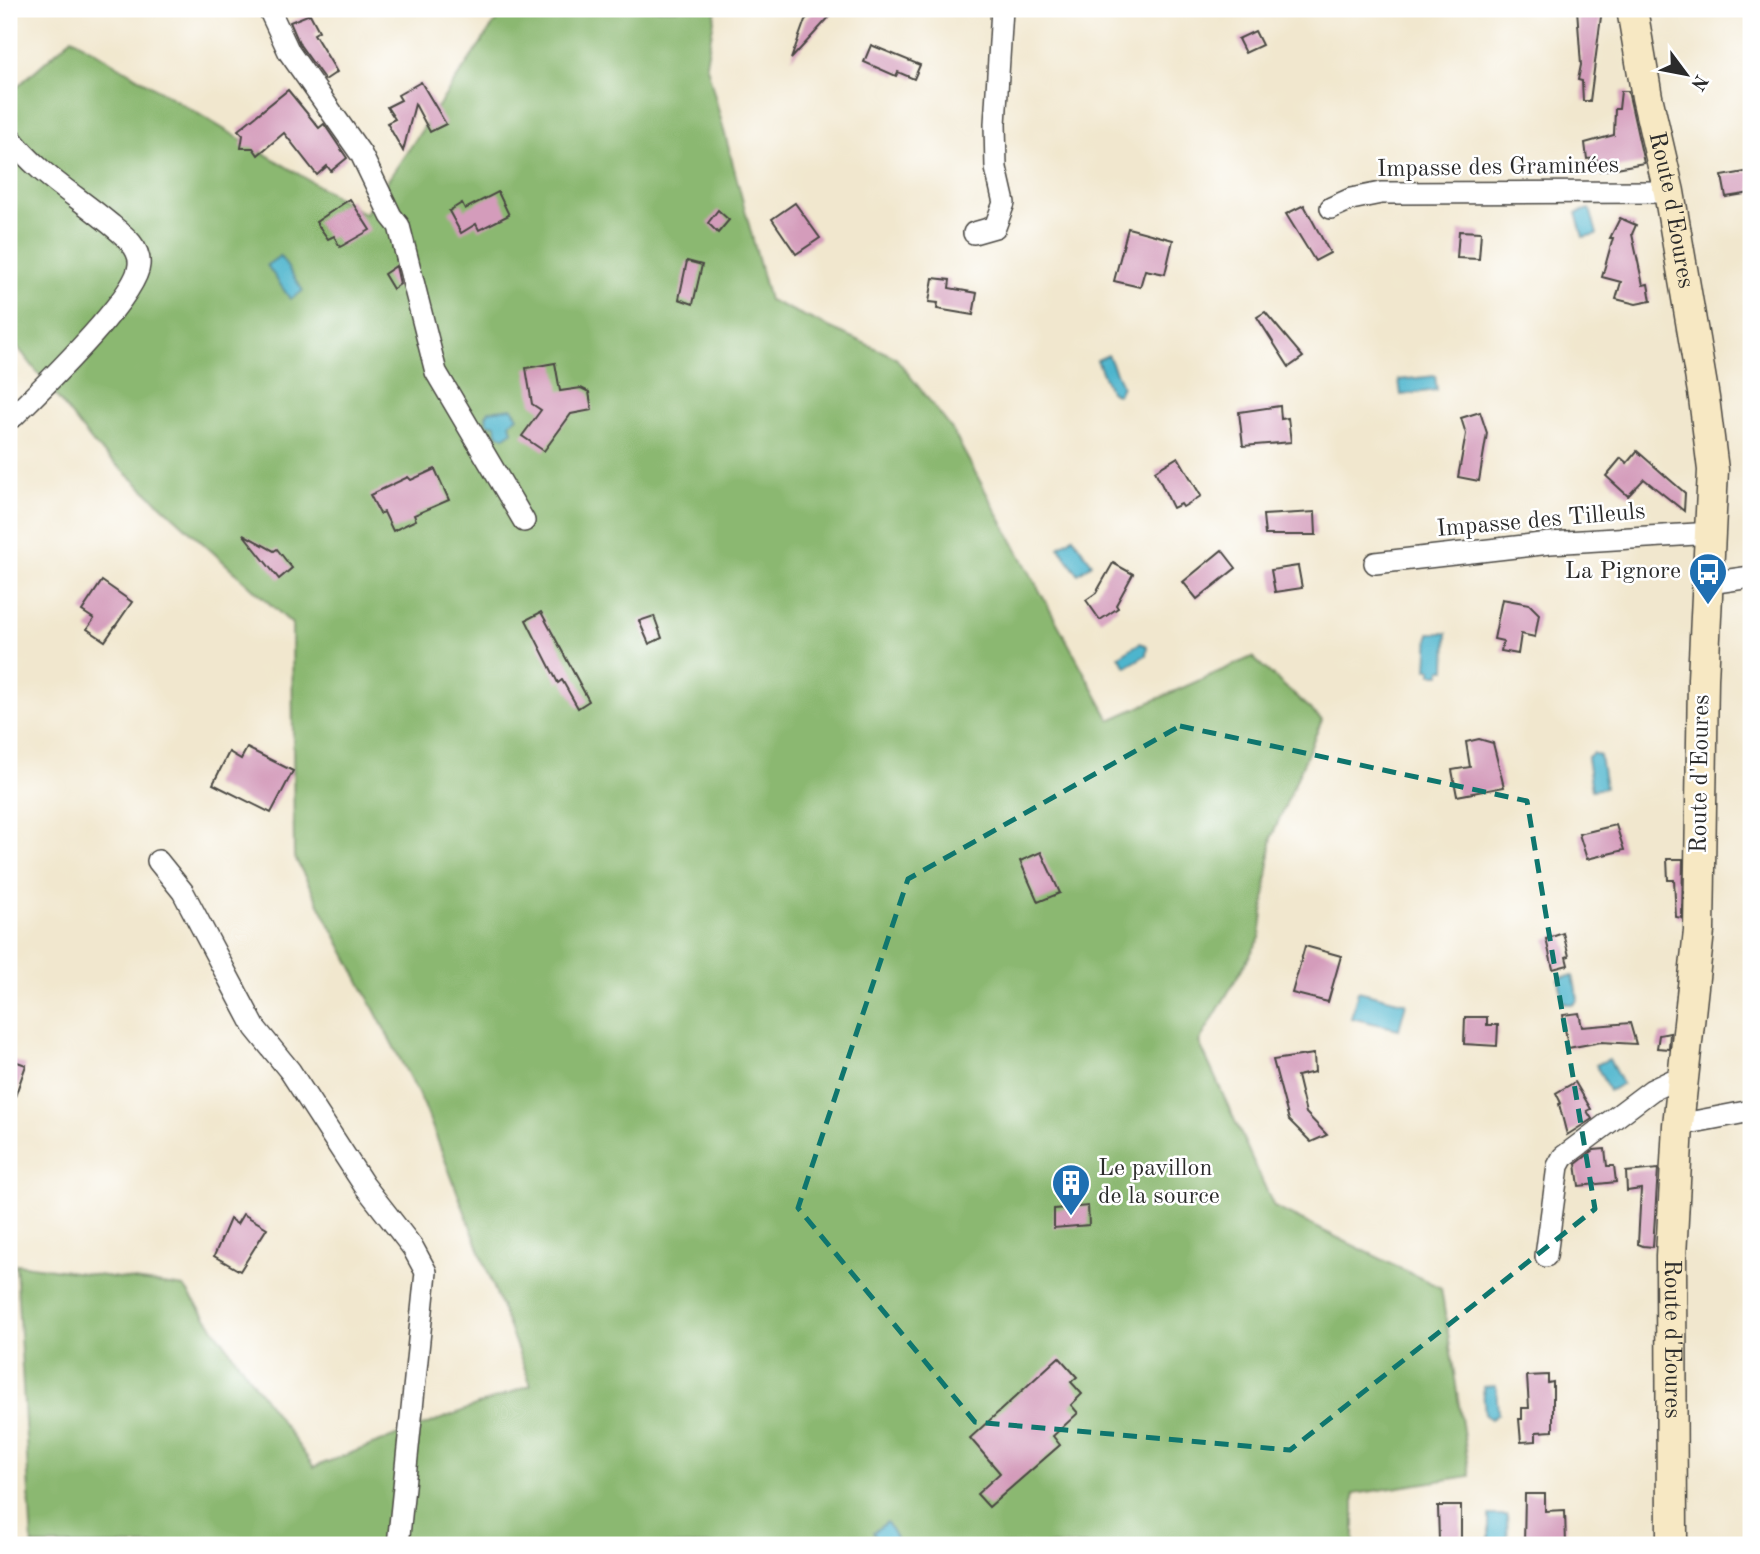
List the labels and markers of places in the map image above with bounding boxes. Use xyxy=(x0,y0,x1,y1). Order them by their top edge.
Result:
bus stop icon: La Pignore xyxy=(1687,551,1729,606)
place label: La Pignore xyxy=(1565,560,1681,584)
place label: Le pavillon de la source xyxy=(1098,1157,1220,1209)
building icon: Le pavillon de la source xyxy=(1050,1162,1092,1217)

